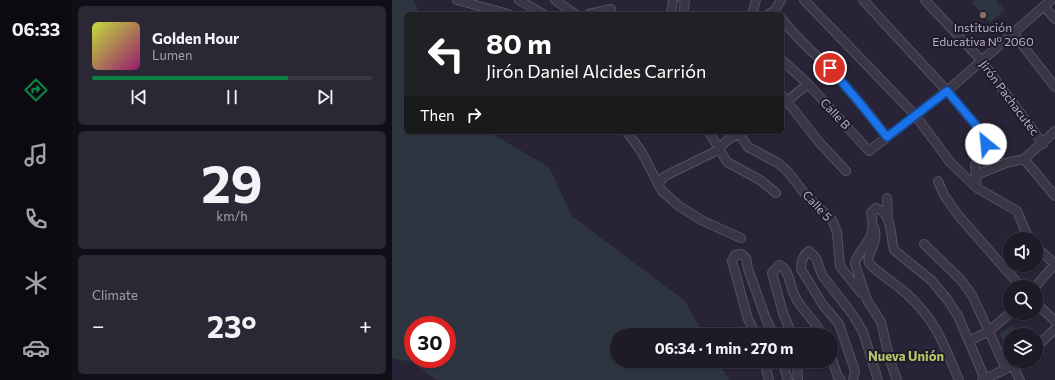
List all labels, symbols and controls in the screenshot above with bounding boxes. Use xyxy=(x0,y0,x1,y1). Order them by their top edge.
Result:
marker: Institución Educativa Nº 2060 xyxy=(978,10,988,20)
text: 06:33 xyxy=(12,18,60,40)
place label: Institución Educativa Nº 2060 xyxy=(932,20,1034,48)
text: 80 m xyxy=(486,26,552,60)
icon: left xyxy=(420,28,472,80)
text: Golden Hour xyxy=(152,29,239,47)
text: Lumen xyxy=(152,47,192,63)
pin xyxy=(813,51,847,85)
icon: arrive xyxy=(819,57,841,79)
street label: Jirón Pachacutec xyxy=(976,57,1043,138)
text: Jirón Daniel Alcides Carrión xyxy=(486,60,706,82)
icon: directions xyxy=(22,76,50,104)
icon: previous xyxy=(128,86,150,108)
icon: pause xyxy=(221,86,243,108)
icon: next xyxy=(314,86,336,108)
street label: Calle B xyxy=(818,95,854,132)
icon: right xyxy=(463,104,485,126)
text: Then xyxy=(420,106,455,124)
position arrow xyxy=(965,123,1007,165)
icon: music xyxy=(22,141,50,169)
text: 29 xyxy=(201,150,263,214)
street label: Calle 5 xyxy=(800,187,835,223)
icon: phone xyxy=(22,205,50,233)
text: km/h xyxy=(216,208,248,224)
map controls xyxy=(1003,232,1043,368)
button: sound xyxy=(1003,232,1043,272)
icon: climate xyxy=(22,269,50,297)
button: search xyxy=(1003,280,1043,320)
text: Climate xyxy=(92,287,138,303)
text: 23° xyxy=(207,307,257,344)
text: − xyxy=(92,312,105,339)
text: + xyxy=(359,312,372,339)
speed limit sign: 30 xyxy=(404,316,456,368)
button: layers xyxy=(1003,328,1043,368)
icon: car xyxy=(22,334,50,362)
text: 06:34 · 1 min · 270 m xyxy=(655,339,793,357)
district label: Nueva Unión xyxy=(868,348,944,364)

